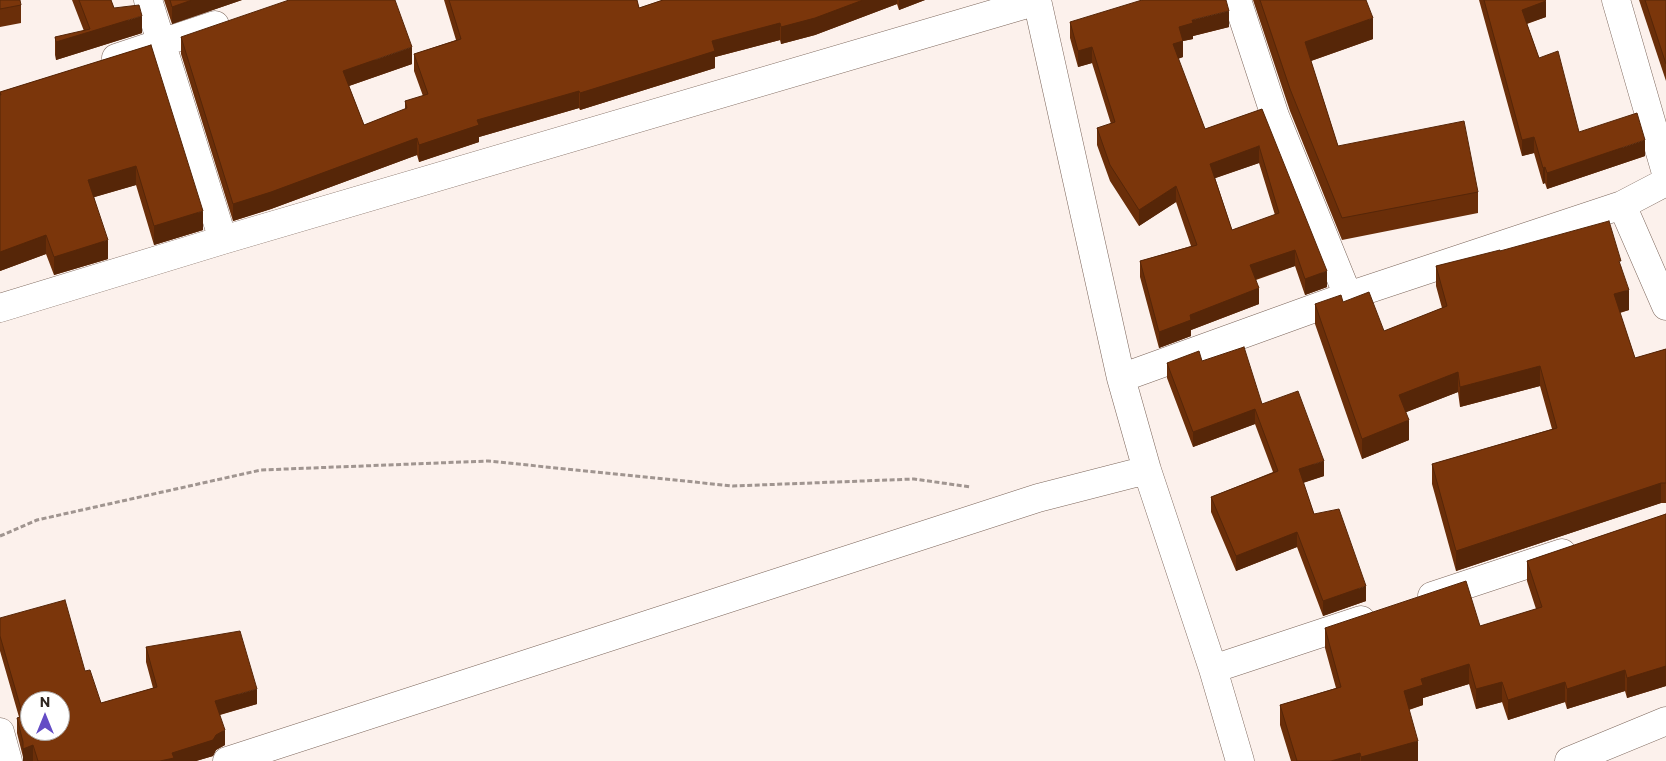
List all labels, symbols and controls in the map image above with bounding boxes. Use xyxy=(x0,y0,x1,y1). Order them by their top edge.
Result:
north arrow xyxy=(20,691,70,741)
text: N xyxy=(40,693,50,710)

